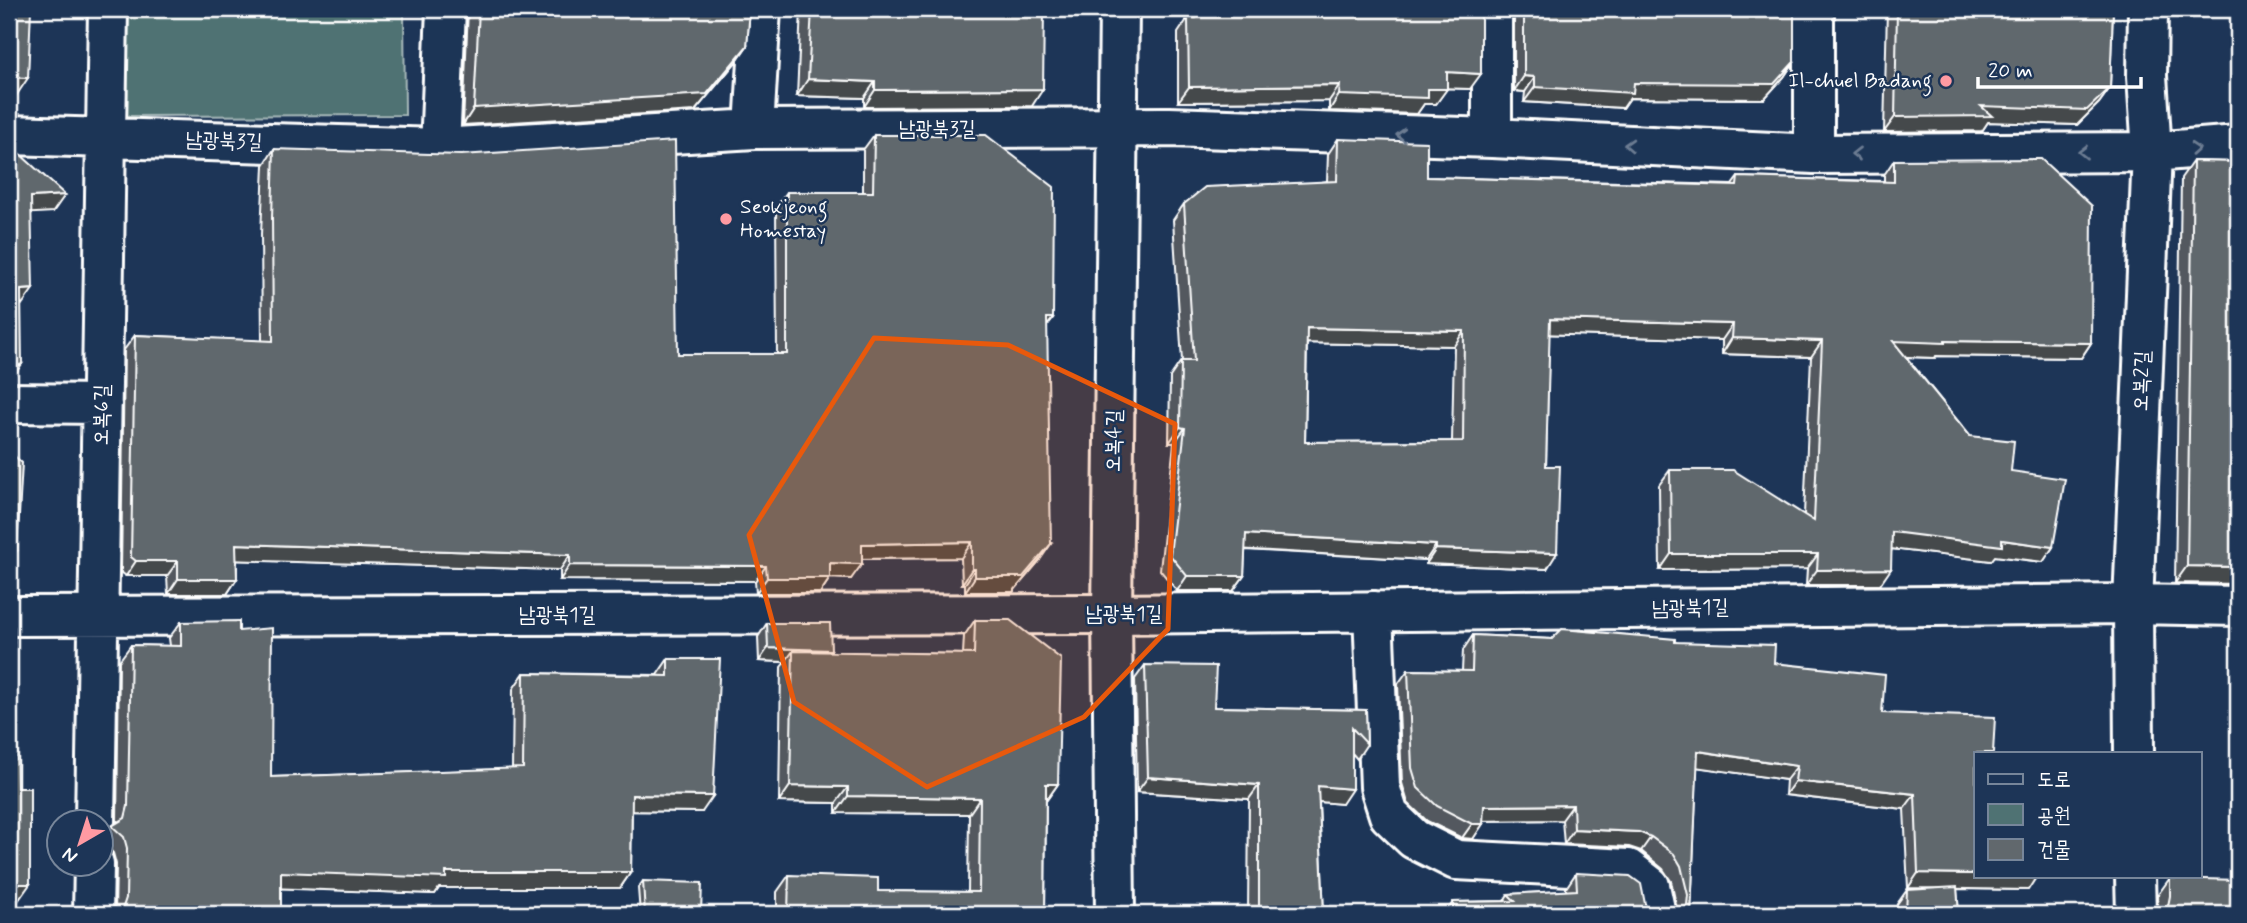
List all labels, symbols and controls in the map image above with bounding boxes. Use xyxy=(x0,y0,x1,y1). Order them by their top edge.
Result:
scale bar xyxy=(1978,46,2140,90)
text: 20 m xyxy=(1988,57,2033,85)
place label: Il-chuel Badang xyxy=(1788,67,1932,97)
marker: Il-chuel Badang xyxy=(1938,73,1954,89)
street label: 남광북3길 xyxy=(898,115,976,143)
street label: 남광북3길 xyxy=(185,126,263,156)
one-way arrow xyxy=(1396,128,1407,143)
one-way arrow xyxy=(1623,138,1634,153)
one-way arrow xyxy=(2190,142,2201,157)
one-way arrow xyxy=(2078,144,2088,160)
one-way arrow xyxy=(1850,146,1861,162)
place label: Seokjeong Homestay xyxy=(740,193,828,245)
marker: Seokjeong Homestay xyxy=(718,211,734,227)
street label: 오복2길 xyxy=(2127,350,2157,412)
street label: 오복6길 xyxy=(87,384,117,446)
street label: 오복4길 xyxy=(1099,409,1129,473)
street label: 남광북1길 xyxy=(1651,593,1729,623)
street label: 남광북1길 xyxy=(1086,600,1163,628)
street label: 남광북1길 xyxy=(519,601,596,629)
legend xyxy=(1974,752,2202,878)
text: 도로 xyxy=(2037,766,2071,794)
text: 공원 xyxy=(2037,802,2071,830)
north arrow xyxy=(46,808,116,878)
text: 건물 xyxy=(2037,836,2071,864)
text: N xyxy=(57,841,83,869)

